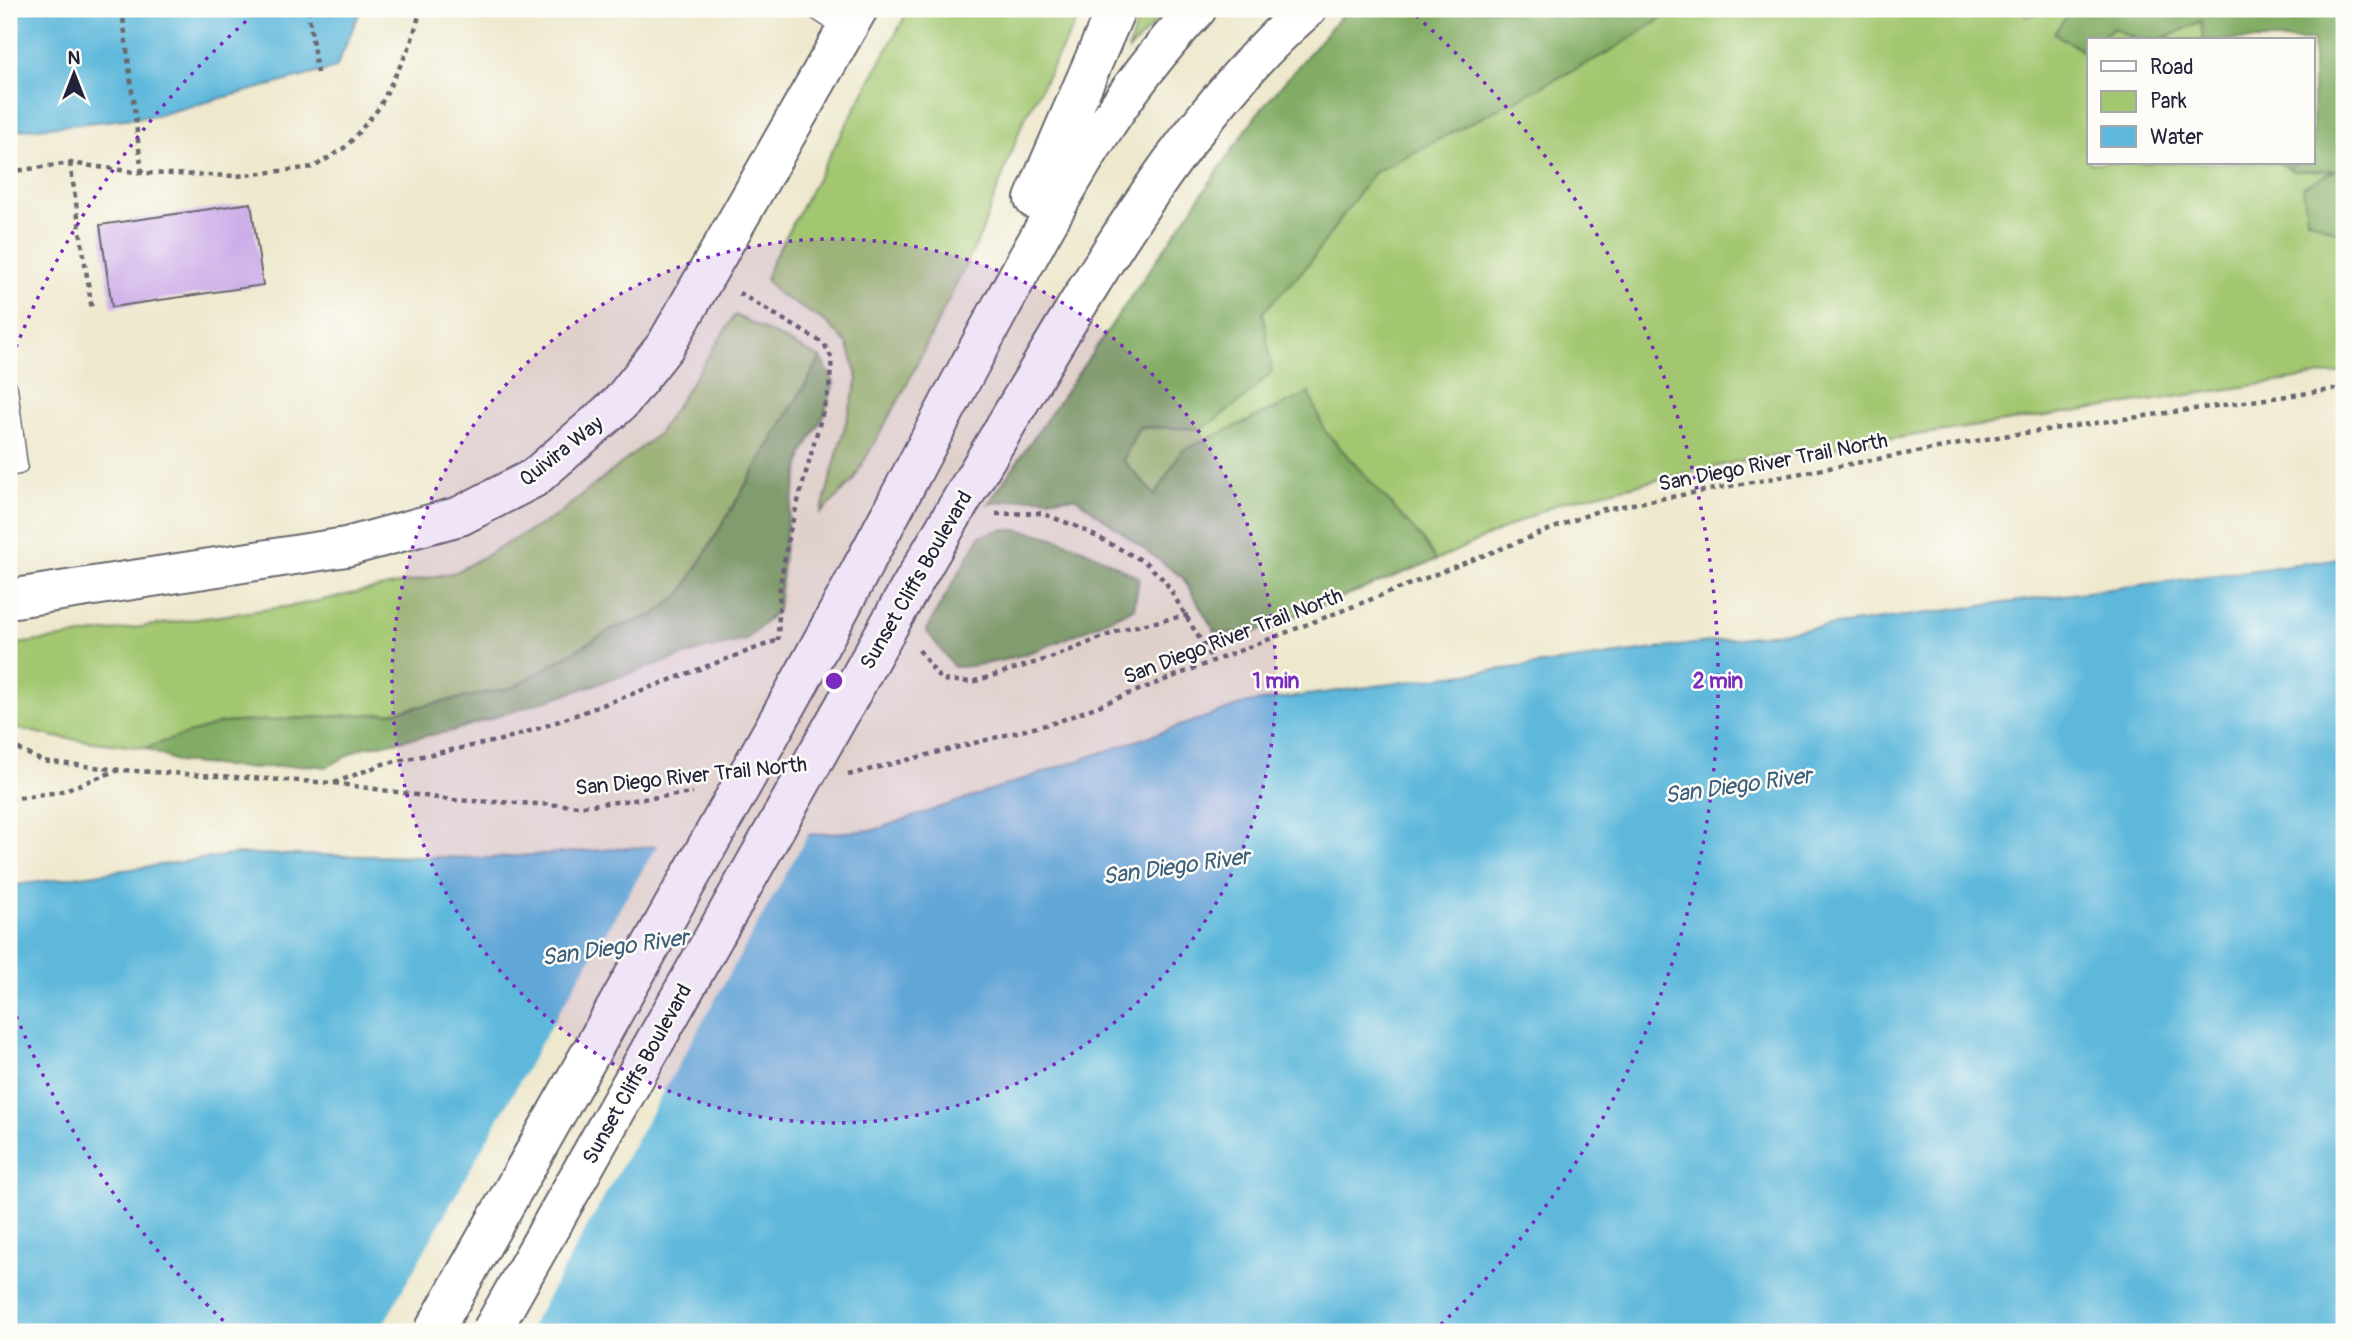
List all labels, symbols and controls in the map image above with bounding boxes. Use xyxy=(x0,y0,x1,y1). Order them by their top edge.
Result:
north arrow xyxy=(38,38,108,108)
legend xyxy=(2087,38,2314,164)
text: N xyxy=(68,46,81,70)
text: Road xyxy=(2150,54,2194,81)
text: Park xyxy=(2150,88,2187,115)
text: Water xyxy=(2150,124,2204,151)
street label: Quivira Way xyxy=(514,410,609,493)
street label: San Diego River Trail North xyxy=(1656,427,1890,498)
street label: Sunset Cliffs Boulevard xyxy=(854,486,979,674)
street label: San Diego River Trail North xyxy=(1120,582,1347,691)
text: 1 min xyxy=(1253,668,1300,695)
text: 2 min xyxy=(1693,668,1743,695)
centre of rings xyxy=(822,669,846,693)
street label: San Diego River Trail North xyxy=(574,751,808,802)
water label: San Diego River xyxy=(1663,760,1816,810)
water label: San Diego River xyxy=(1101,841,1254,891)
water label: San Diego River xyxy=(540,922,693,972)
street label: Sunset Cliffs Boulevard xyxy=(577,979,698,1169)

